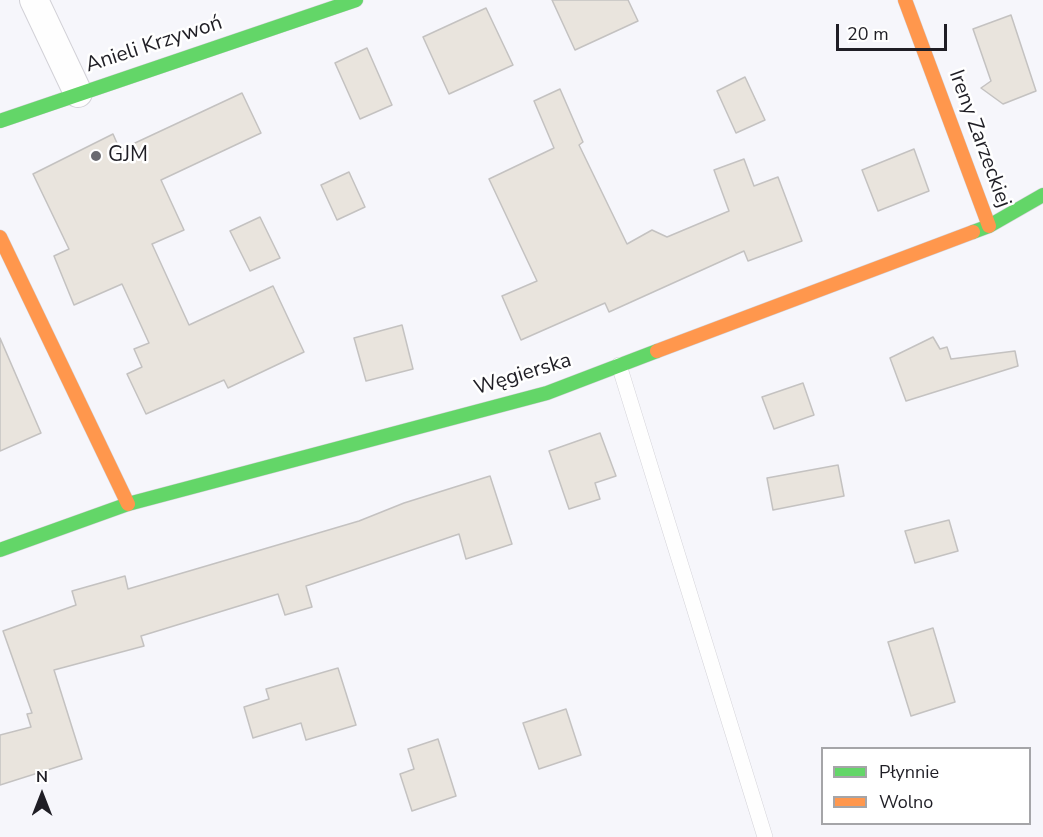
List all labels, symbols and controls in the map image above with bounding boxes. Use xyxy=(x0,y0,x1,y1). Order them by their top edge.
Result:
street label: Anieli Krzywoń xyxy=(82,11,226,79)
scale bar xyxy=(839,12,950,50)
text: 20 m xyxy=(847,22,889,46)
street label: Ireny Zarzeckiej xyxy=(942,67,1016,211)
place label: GJM xyxy=(108,143,148,169)
marker: GJM xyxy=(89,149,103,163)
street label: Węgierska xyxy=(471,348,575,402)
legend xyxy=(821,747,1031,825)
text: Płynnie xyxy=(879,760,939,784)
north arrow xyxy=(12,765,72,825)
text: N xyxy=(36,766,48,788)
text: Wolno xyxy=(879,790,933,814)

